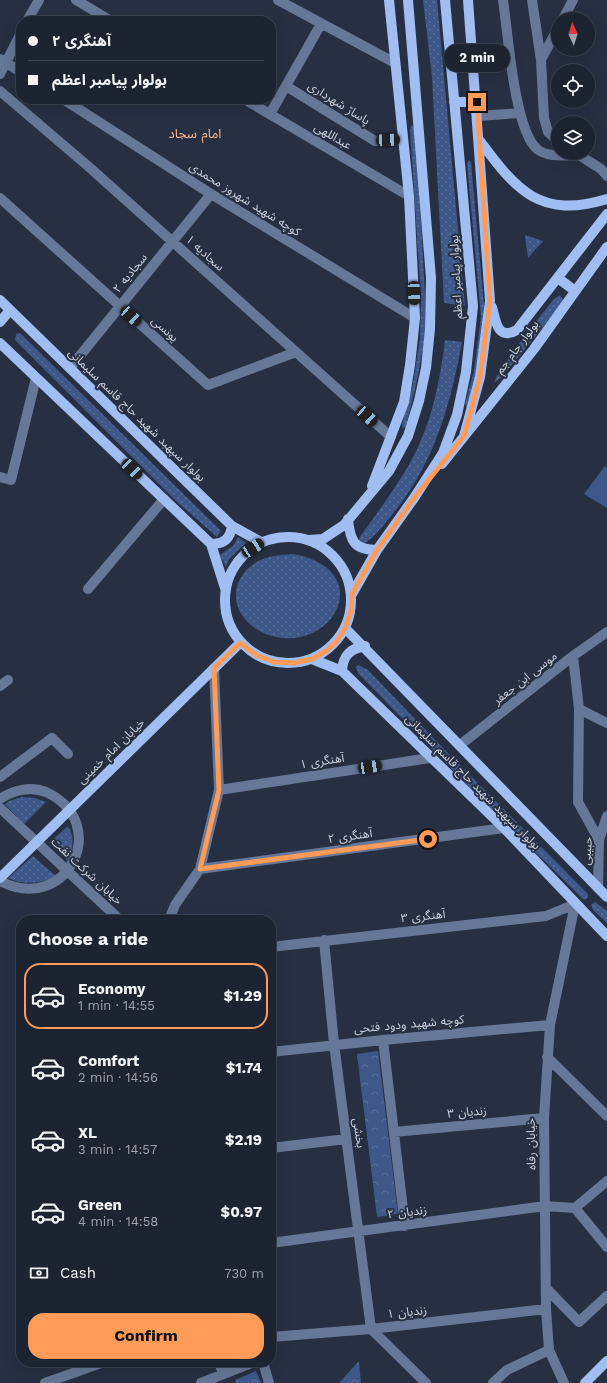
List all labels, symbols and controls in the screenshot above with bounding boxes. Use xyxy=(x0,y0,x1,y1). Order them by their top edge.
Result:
north arrow xyxy=(551,12,595,56)
map controls xyxy=(551,12,595,160)
text: آهنگری ۲ xyxy=(52,32,111,50)
callout: 2 min xyxy=(444,44,510,72)
text: 2 min xyxy=(459,50,495,65)
button: locate xyxy=(551,64,595,108)
text: بولوار پیامبر اعظم xyxy=(52,71,167,89)
street label: پاساژ شهرداری xyxy=(305,78,373,129)
route end xyxy=(468,93,486,111)
button: layers xyxy=(551,116,595,160)
street label: عبداللهی xyxy=(312,120,354,152)
district label: امام سجاد xyxy=(169,126,221,143)
car xyxy=(376,134,400,146)
street label: کوچه شهید شهروز محمدی xyxy=(186,159,304,240)
street label: سجادیه ۱ xyxy=(183,232,227,274)
street label: بولوار پیامبر اعظم xyxy=(447,235,467,319)
street label: سجادیه ۲ xyxy=(110,250,150,296)
car xyxy=(408,281,420,305)
car xyxy=(118,304,144,328)
street label: یونسی xyxy=(149,313,181,345)
street label: بولوار جام جم xyxy=(492,318,543,378)
street label: بولوار سپهبد شهید حاج قاسم سلیمانی xyxy=(64,346,209,486)
car xyxy=(354,404,380,428)
car xyxy=(119,456,145,482)
car xyxy=(240,536,266,560)
street label: موسی ابن جعفر xyxy=(489,649,560,708)
street label: بولوار سپهبد شهید حاج قاسم سلیمانی xyxy=(401,711,544,854)
street label: خیابان امام خمینی xyxy=(74,715,149,788)
street label: آهنگری ۱ xyxy=(299,751,346,771)
car xyxy=(357,759,383,775)
street label: آهنگری ۲ xyxy=(327,826,374,846)
route start xyxy=(419,830,437,848)
street label: خیابان شرکت نفت xyxy=(48,834,125,908)
street label: حبیبی xyxy=(579,836,595,866)
street label: آهنگری ۳ xyxy=(400,907,446,925)
text: Choose a ride xyxy=(28,928,148,949)
icon: car xyxy=(30,978,66,1014)
text: Economy xyxy=(78,980,145,998)
text: $1.29 xyxy=(223,987,262,1005)
text: 1 min · 14:55 xyxy=(78,998,155,1013)
street label: کوچه شهید ودود فتحی xyxy=(353,1012,466,1037)
icon: car xyxy=(30,1050,66,1086)
text: Comfort xyxy=(78,1052,139,1070)
text: $1.74 xyxy=(226,1059,262,1077)
text: 2 min · 14:56 xyxy=(78,1070,158,1085)
street label: زندیان ۳ xyxy=(446,1103,488,1121)
street label: بخشی xyxy=(350,1117,368,1149)
street label: خیابان رفاه xyxy=(524,1118,539,1170)
icon: car xyxy=(30,1122,66,1158)
text: XL xyxy=(78,1124,97,1142)
text: $2.19 xyxy=(225,1131,262,1149)
text: 3 min · 14:57 xyxy=(78,1142,157,1157)
icon: car xyxy=(30,1194,66,1230)
text: Green xyxy=(78,1196,122,1214)
text: $0.97 xyxy=(221,1203,262,1221)
street label: زندیان ۲ xyxy=(386,1203,428,1221)
text: 4 min · 14:58 xyxy=(78,1214,158,1229)
icon: cash xyxy=(28,1262,50,1284)
text: Cash xyxy=(60,1264,96,1282)
text: 730 m xyxy=(224,1266,264,1281)
street label: زندیان ۱ xyxy=(386,1303,428,1321)
button: Confirm xyxy=(28,1313,264,1359)

